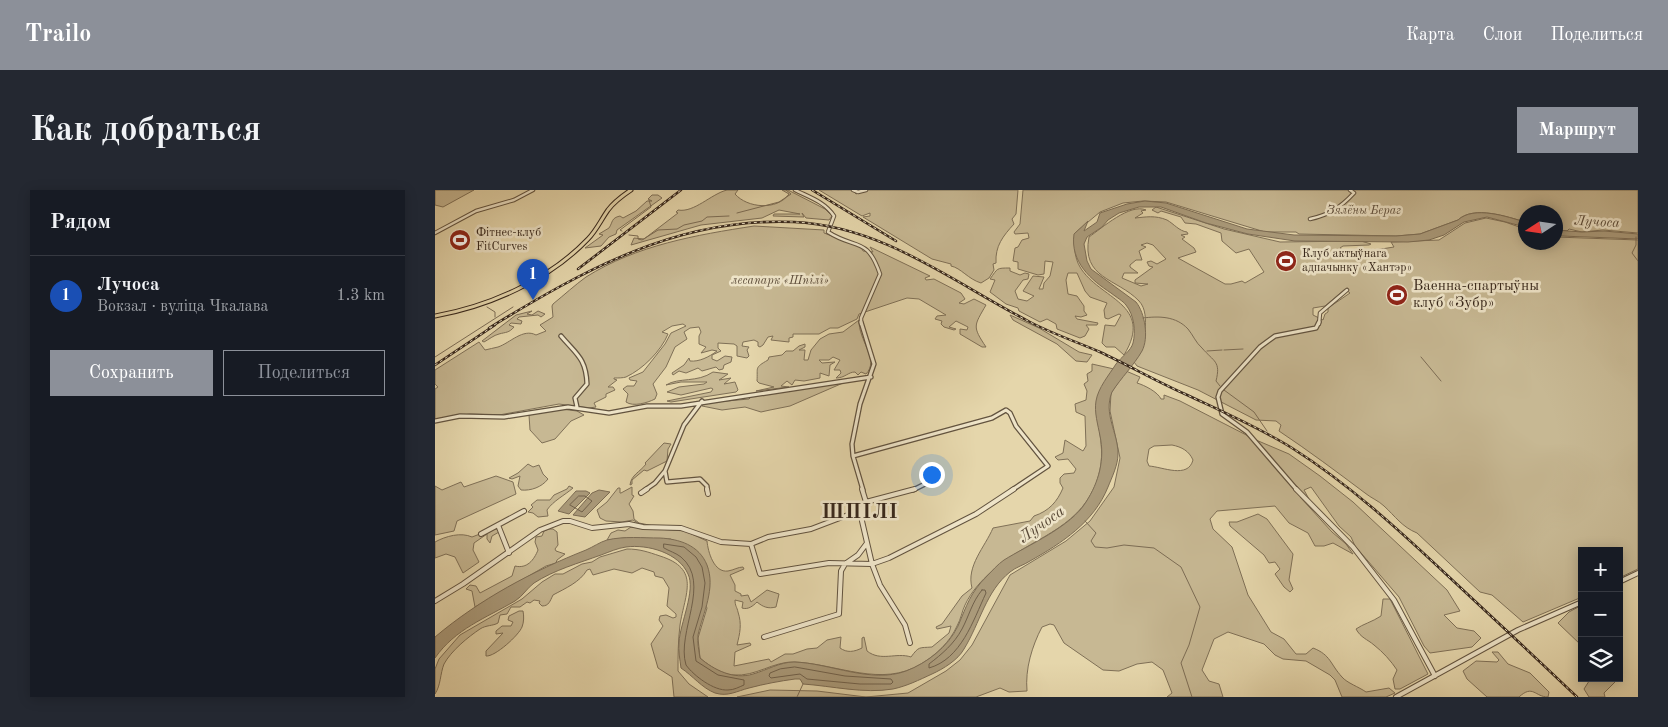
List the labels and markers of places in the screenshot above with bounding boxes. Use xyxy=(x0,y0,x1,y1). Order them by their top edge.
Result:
place label: Фітнес-клуб FitCurves xyxy=(476,226,541,253)
sports icon: Фітнес-клуб FitCurves xyxy=(448,228,472,252)
place label: Клуб актыўнага адпачынку «Хантэр» xyxy=(1302,248,1412,274)
sports icon: Клуб актыўнага адпачынку «Хантэр» xyxy=(1274,249,1298,273)
pin: 1 xyxy=(517,259,549,300)
place label: Ваенна-спартыўны клуб «Зубр» xyxy=(1413,279,1539,311)
sports icon: Ваенна-спартыўны клуб «Зубр» xyxy=(1385,283,1409,307)

